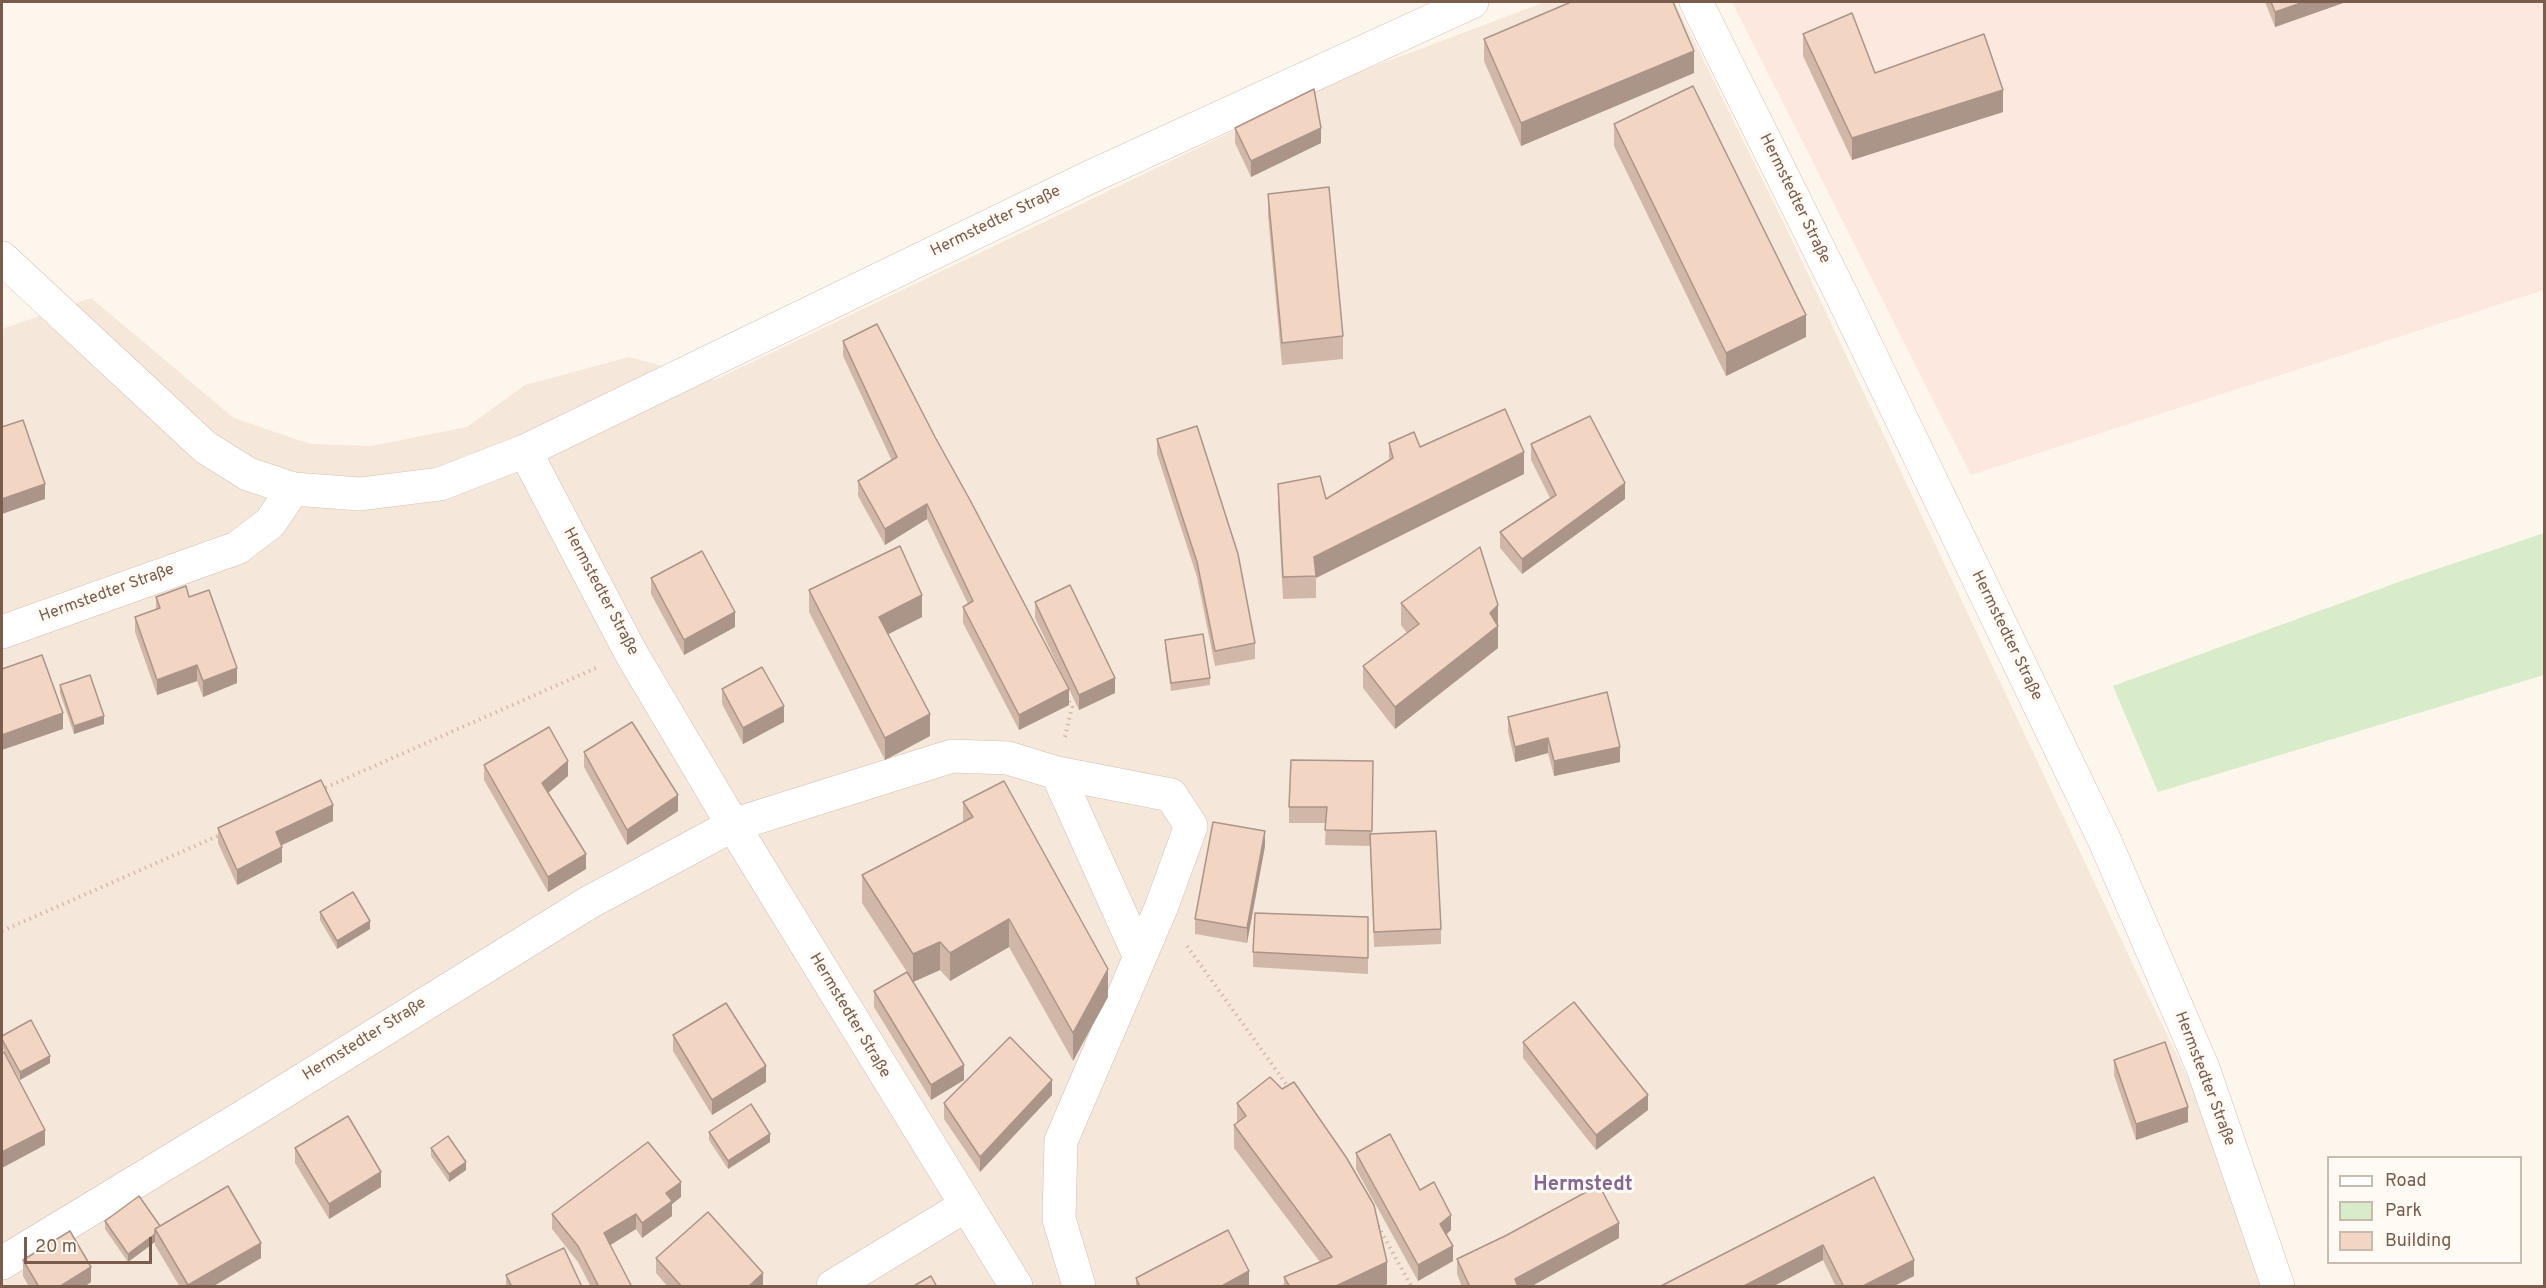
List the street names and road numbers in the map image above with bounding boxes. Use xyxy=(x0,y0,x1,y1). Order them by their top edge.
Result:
street label: Hermstedter Straße xyxy=(1754,131,1834,267)
street label: Hermstedter Straße xyxy=(928,182,1064,262)
street label: Hermstedter Straße xyxy=(558,525,642,659)
street label: Hermstedter Straße xyxy=(37,561,177,627)
street label: Hermstedter Straße xyxy=(1966,568,2046,704)
street label: Hermstedter Straße xyxy=(804,950,894,1082)
street label: Hermstedter Straße xyxy=(300,994,430,1086)
street label: Hermstedter Straße xyxy=(2170,1009,2238,1149)

